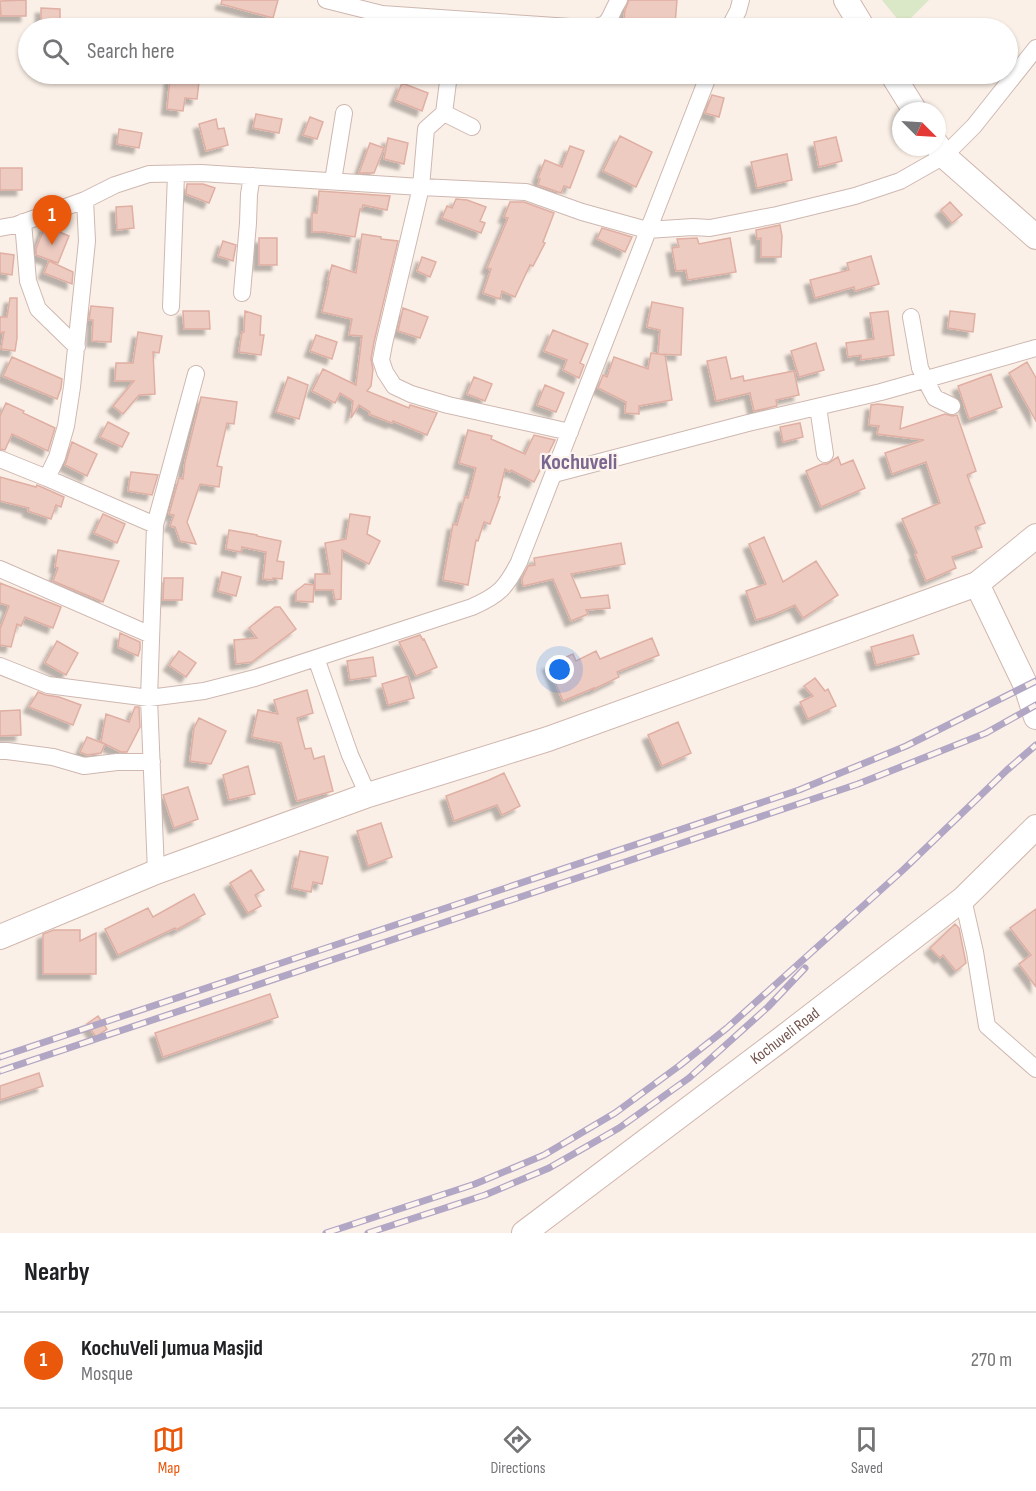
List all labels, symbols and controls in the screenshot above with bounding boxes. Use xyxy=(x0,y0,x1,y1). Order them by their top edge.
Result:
search box xyxy=(18,18,1018,84)
icon: search xyxy=(39,35,72,68)
text: Search here xyxy=(87,38,174,65)
north arrow xyxy=(892,102,946,156)
pin: 1 xyxy=(32,196,72,245)
district label: Kochuveli xyxy=(541,449,617,476)
your location xyxy=(545,655,574,684)
street label: Kochuveli Road xyxy=(747,1004,823,1068)
text: Nearby xyxy=(24,1257,90,1288)
text: KochuVeli Jumua Masjid xyxy=(81,1335,263,1362)
text: 1 xyxy=(40,1348,47,1372)
text: 270 m xyxy=(971,1348,1012,1372)
text: Mosque xyxy=(81,1362,133,1386)
tab: Map xyxy=(152,1423,185,1478)
tab: Directions xyxy=(490,1423,545,1478)
tab: Saved xyxy=(850,1423,883,1478)

